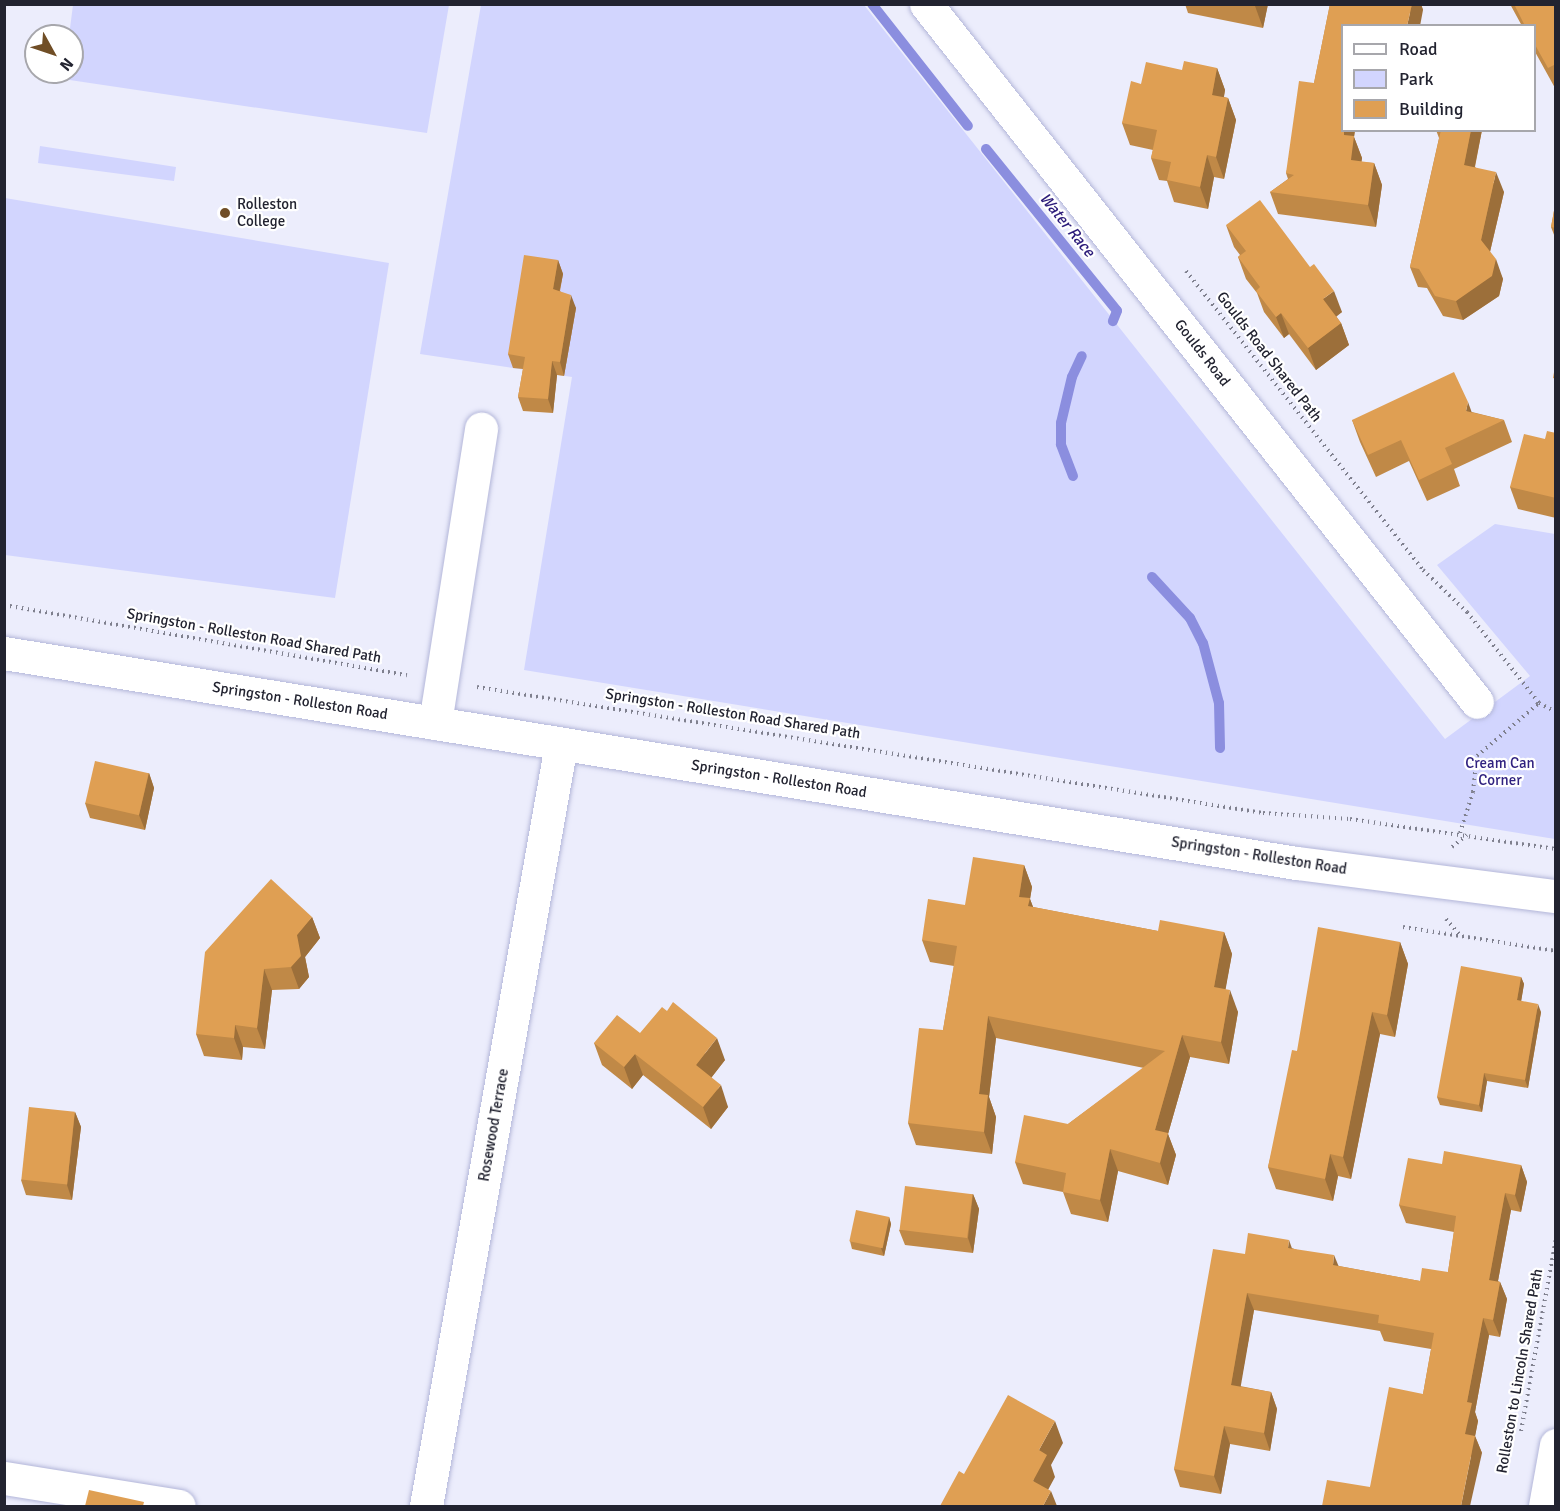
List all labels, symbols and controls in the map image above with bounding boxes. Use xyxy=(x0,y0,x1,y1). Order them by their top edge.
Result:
north arrow xyxy=(24,24,84,84)
legend xyxy=(1341,24,1536,132)
text: Road xyxy=(1399,38,1438,60)
text: N xyxy=(55,54,78,75)
text: Park xyxy=(1399,68,1434,90)
text: Building xyxy=(1399,98,1463,120)
water label: Water Race xyxy=(1035,189,1099,261)
place label: Rolleston College xyxy=(237,195,297,230)
marker: Rolleston College xyxy=(218,206,232,220)
street label: Goulds Road Shared Path xyxy=(1213,288,1325,426)
street label: Goulds Road xyxy=(1170,316,1234,390)
street label: Springston - Rolleston Road Shared Path xyxy=(125,605,383,667)
street label: Springston - Rolleston Road xyxy=(211,678,389,724)
street label: Springston - Rolleston Road Shared Path xyxy=(604,685,862,743)
park label: Cream Can Corner xyxy=(1465,754,1535,789)
street label: Springston - Rolleston Road xyxy=(690,756,868,802)
street label: Springston - Rolleston Road xyxy=(1170,833,1348,879)
street label: Rosewood Terrace xyxy=(475,1067,513,1183)
street label: Rolleston to Lincoln Shared Path xyxy=(1493,1267,1547,1475)

